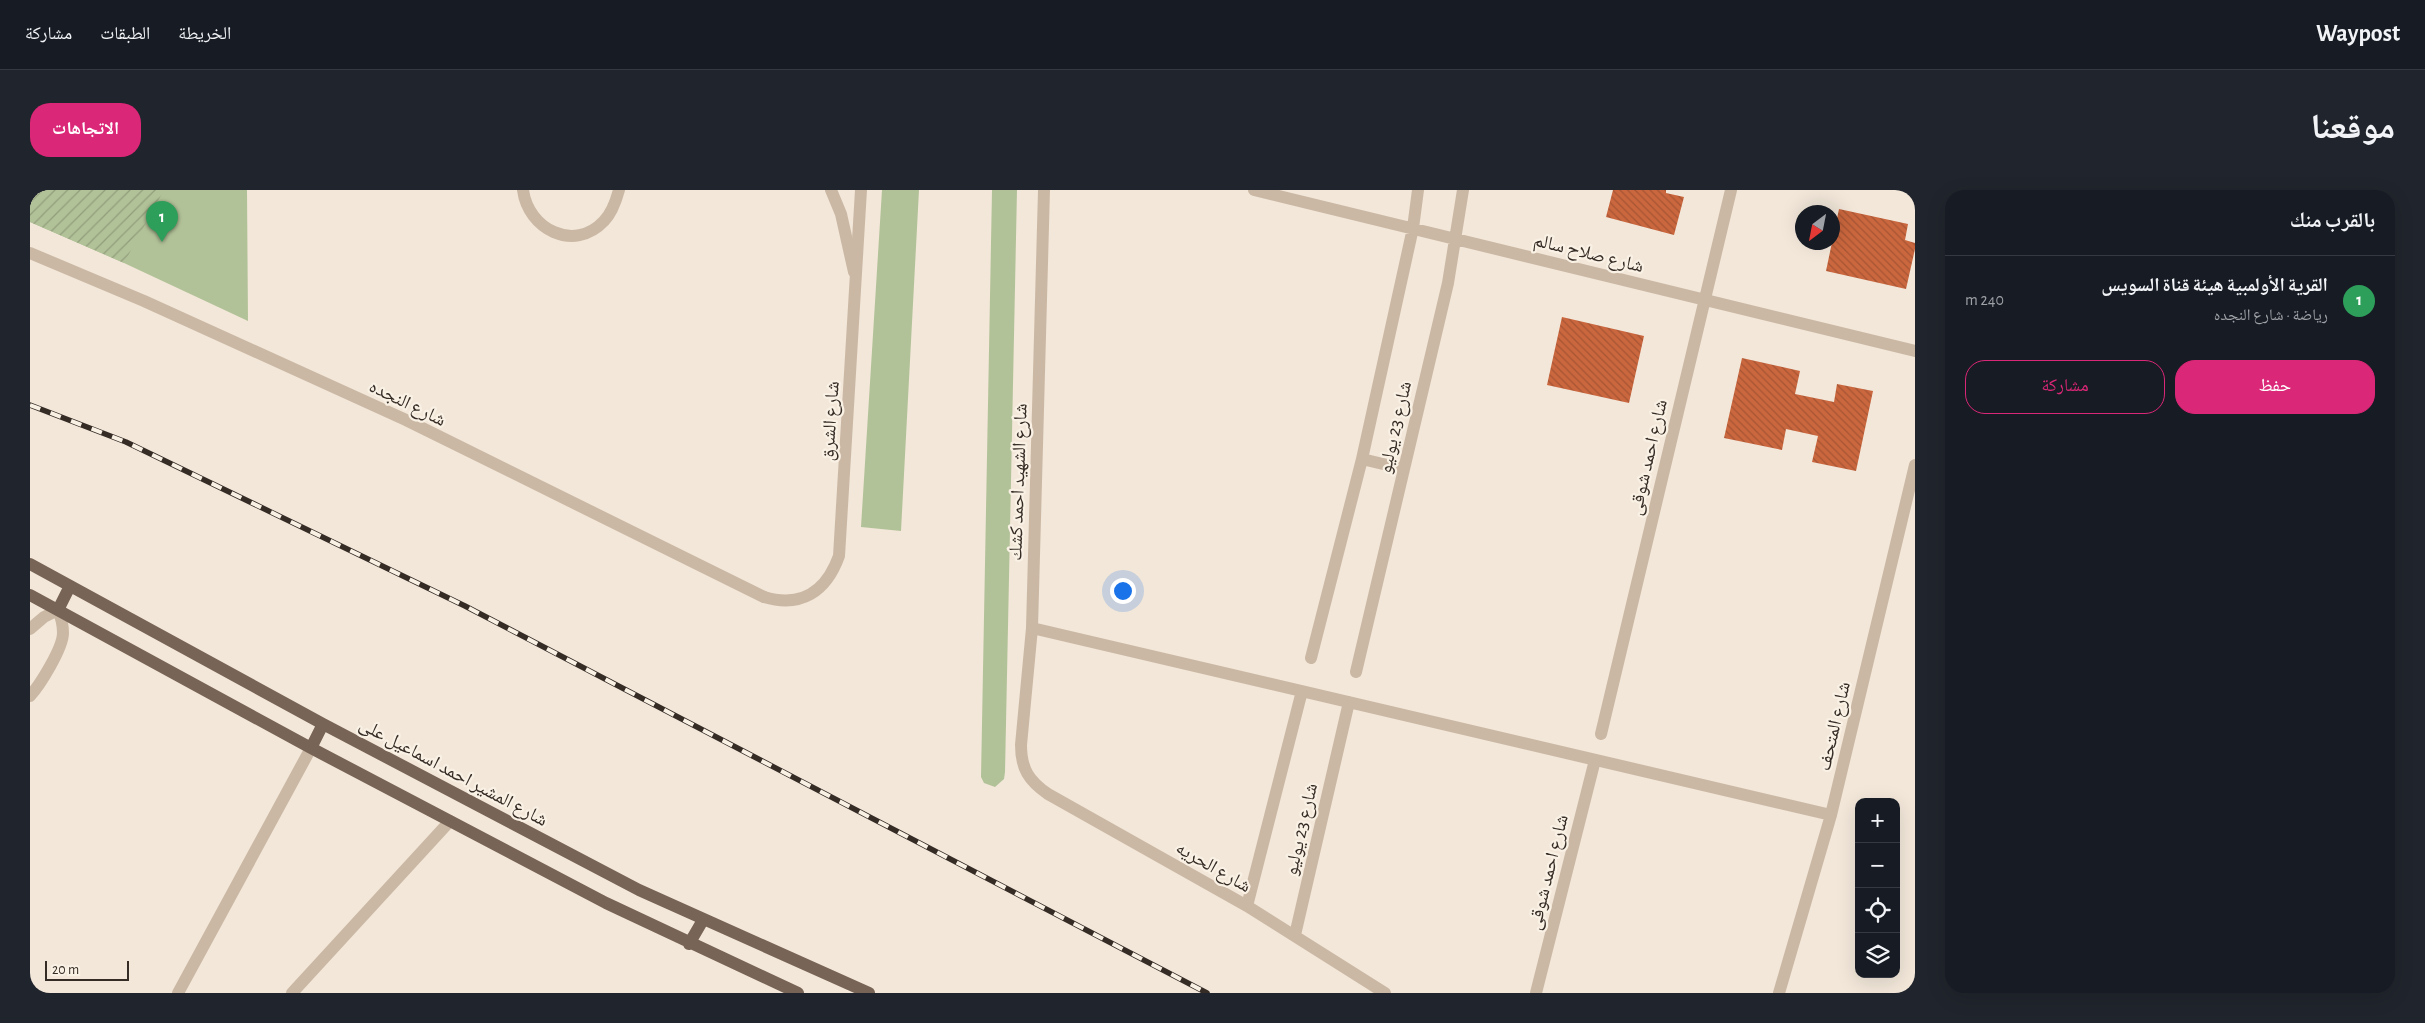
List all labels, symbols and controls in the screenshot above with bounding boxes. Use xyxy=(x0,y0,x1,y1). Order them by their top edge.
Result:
text: Waypost xyxy=(2316,22,2400,46)
text: مشاركة xyxy=(25,25,72,43)
text: الطبقات xyxy=(100,25,150,43)
text: الخريطة xyxy=(178,25,231,43)
button: الاتجاهات xyxy=(30,103,141,157)
text: موقعنا xyxy=(2310,110,2395,145)
pin: 1 xyxy=(146,201,178,242)
north arrow xyxy=(1795,205,1840,250)
text: بالقرب منك xyxy=(2290,210,2375,231)
street label: شارع صلاح سالم xyxy=(1531,231,1645,278)
text: القرية الأولمبية هيئة قناة السويس xyxy=(2101,276,2328,295)
text: 240 m xyxy=(1965,292,2004,308)
text: 1 xyxy=(2356,292,2362,308)
text: رياضة · شارع النجده xyxy=(2214,307,2328,323)
button: مشاركة xyxy=(1965,360,2165,414)
button: حفظ xyxy=(2175,360,2375,414)
street label: شارع النجده xyxy=(366,377,449,431)
street label: شارع 23 يوليو xyxy=(1376,379,1416,476)
street label: شارع الشرق xyxy=(818,380,844,462)
street label: شارع احمد شوقى xyxy=(1626,398,1672,517)
street label: شارع الشهيد احمد كشك xyxy=(1006,403,1032,561)
your location xyxy=(1110,578,1136,604)
street label: شارع المتحف xyxy=(1815,680,1855,773)
street label: شارع المشير احمد اسماعيل على xyxy=(356,715,551,831)
street label: شارع 23 يوليو xyxy=(1282,781,1322,878)
map controls xyxy=(1855,798,1900,978)
button: + xyxy=(1855,798,1900,843)
street label: شارع احمد شوقى xyxy=(1525,813,1573,932)
street label: شارع الحريه xyxy=(1172,838,1254,897)
button: − xyxy=(1855,843,1900,888)
button: locate xyxy=(1855,888,1900,933)
button: layers xyxy=(1855,933,1900,978)
scale bar xyxy=(45,958,129,981)
text: 20 m xyxy=(52,963,79,977)

